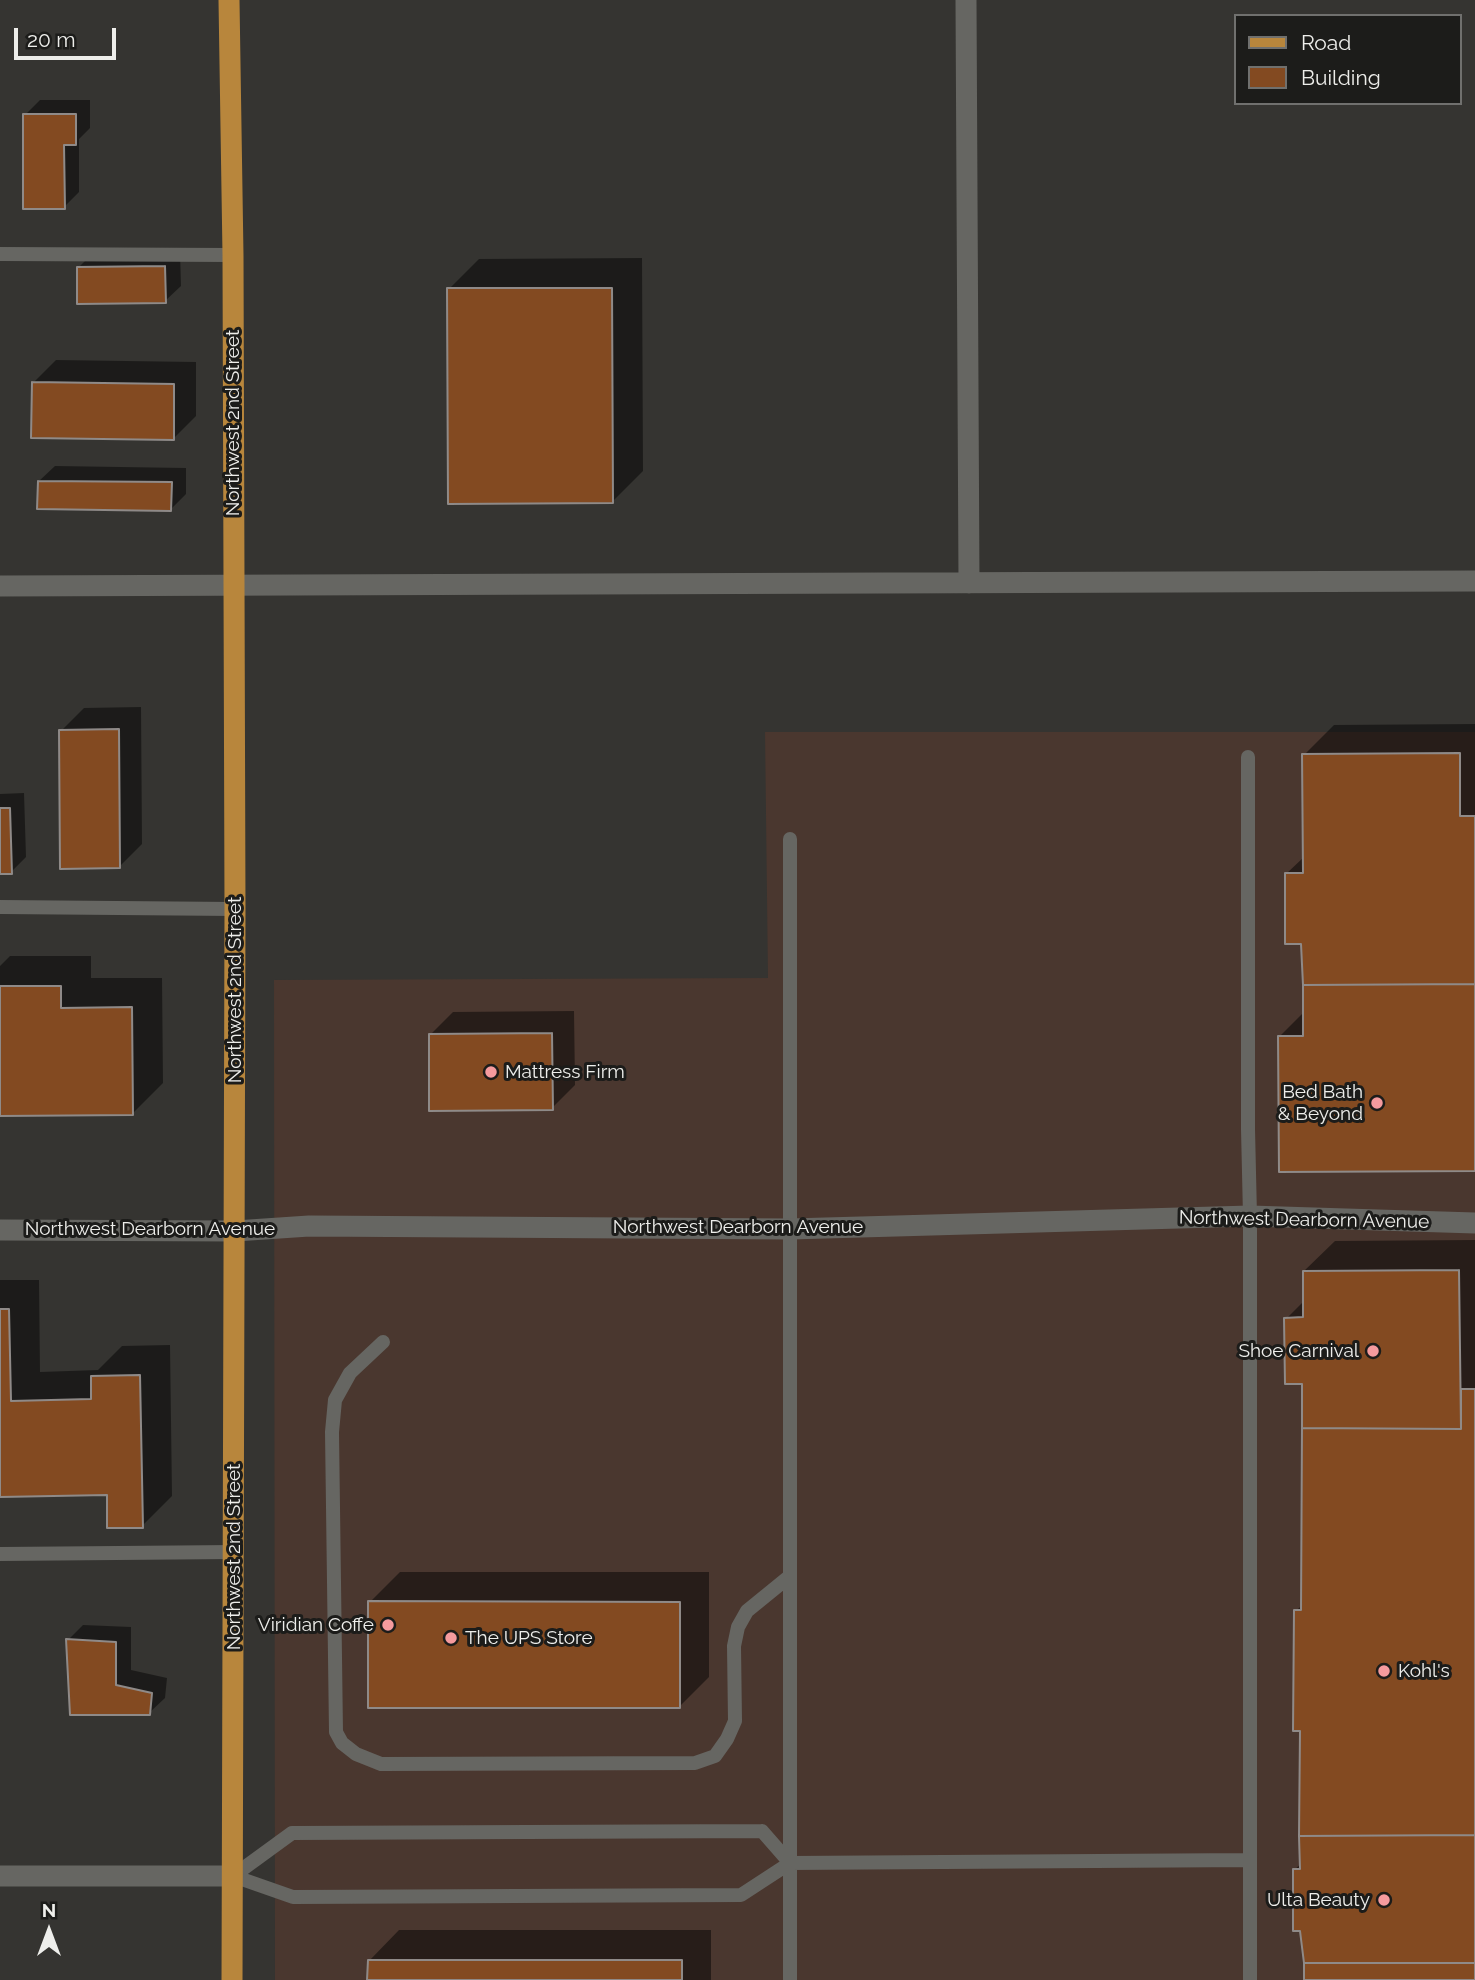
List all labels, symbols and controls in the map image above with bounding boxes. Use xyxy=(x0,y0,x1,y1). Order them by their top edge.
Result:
scale bar xyxy=(18,14,119,58)
legend xyxy=(1234,14,1461,105)
text: 20 m xyxy=(27,27,75,52)
text: Road xyxy=(1301,30,1351,55)
text: Building xyxy=(1301,65,1381,90)
street label: Northwest 2nd Street xyxy=(222,330,244,516)
street label: Northwest 2nd Street xyxy=(224,897,246,1083)
place label: Mattress Firm xyxy=(505,1061,625,1083)
marker: Mattress Firm xyxy=(483,1064,499,1080)
place label: Bed Bath & Beyond xyxy=(1278,1081,1363,1125)
marker: Bed Bath & Beyond xyxy=(1369,1095,1385,1111)
street label: Northwest Dearborn Avenue xyxy=(1179,1206,1429,1234)
street label: Northwest Dearborn Avenue xyxy=(613,1216,863,1238)
street label: Northwest Dearborn Avenue xyxy=(25,1218,275,1240)
place label: Shoe Carnival xyxy=(1238,1340,1359,1362)
marker: Shoe Carnival xyxy=(1365,1343,1381,1359)
street label: Northwest 2nd Street xyxy=(223,1464,245,1650)
place label: Viridian Coffe xyxy=(258,1614,374,1636)
marker: Viridian Coffe xyxy=(380,1617,396,1633)
place label: The UPS Store xyxy=(465,1627,593,1649)
marker: The UPS Store xyxy=(443,1630,459,1646)
place label: Kohl's xyxy=(1398,1660,1450,1682)
marker: Kohl's xyxy=(1376,1663,1392,1679)
place label: Ulta Beauty xyxy=(1267,1889,1370,1911)
marker: Ulta Beauty xyxy=(1376,1892,1392,1908)
north arrow xyxy=(14,1896,84,1966)
text: N xyxy=(42,1899,56,1921)

